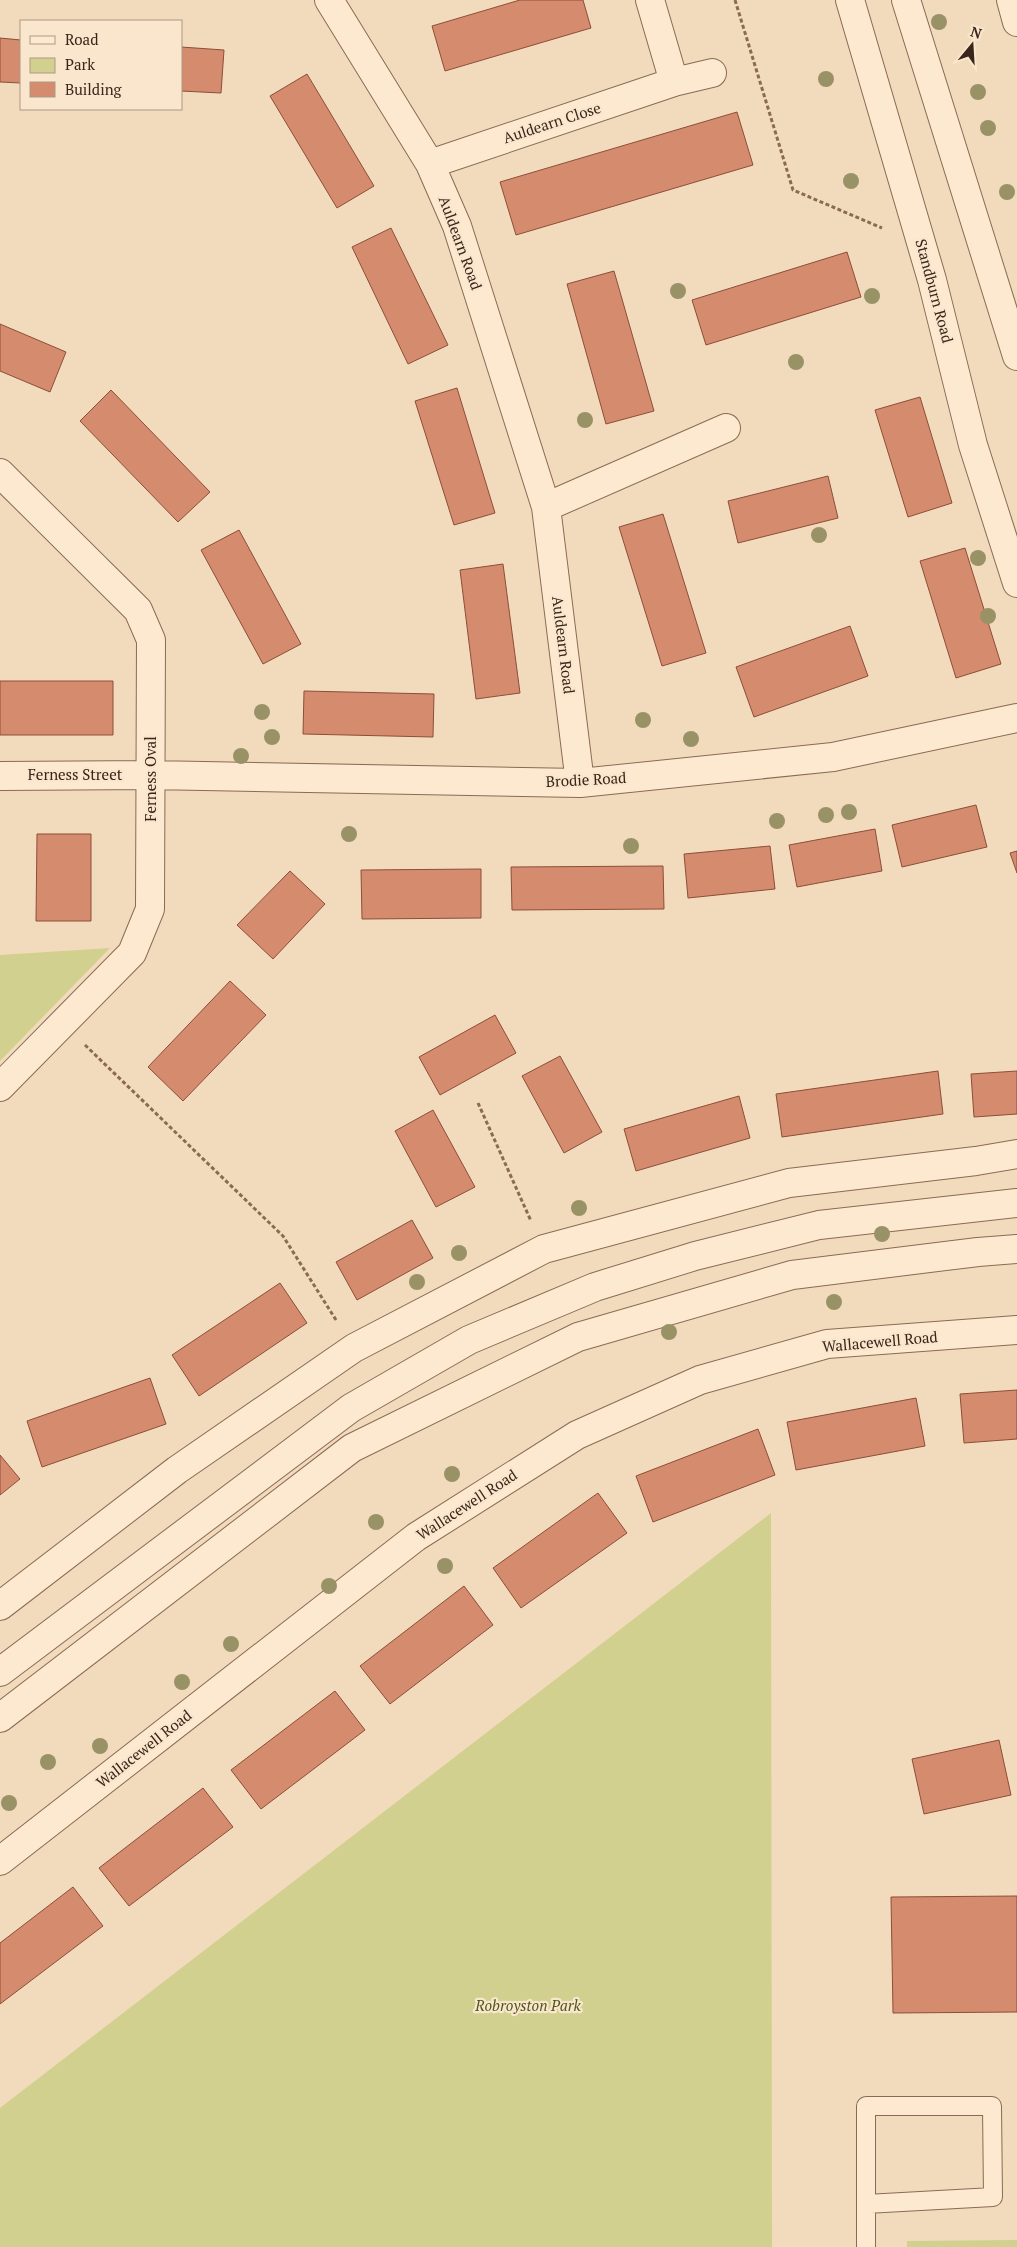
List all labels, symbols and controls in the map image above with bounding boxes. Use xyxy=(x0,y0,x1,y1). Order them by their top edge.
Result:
legend xyxy=(20,20,182,110)
north arrow xyxy=(947,20,997,70)
text: N xyxy=(968,21,985,43)
text: Road xyxy=(65,29,98,49)
text: Park xyxy=(65,54,95,74)
text: Building xyxy=(65,79,123,99)
street label: Auldearn Close xyxy=(500,97,603,147)
street label: Auldearn Road xyxy=(435,193,487,292)
street label: Standburn Road xyxy=(911,236,958,345)
street label: Auldearn Road xyxy=(548,595,580,695)
street label: Ferness Oval xyxy=(140,736,160,822)
street label: Ferness Street xyxy=(28,764,123,784)
street label: Brodie Road xyxy=(545,767,627,791)
street label: Wallacewell Road xyxy=(821,1326,939,1356)
street label: Wallacewell Road xyxy=(412,1464,521,1544)
street label: Wallacewell Road xyxy=(92,1705,195,1792)
park label: Robroyston Park xyxy=(474,1995,582,2015)

